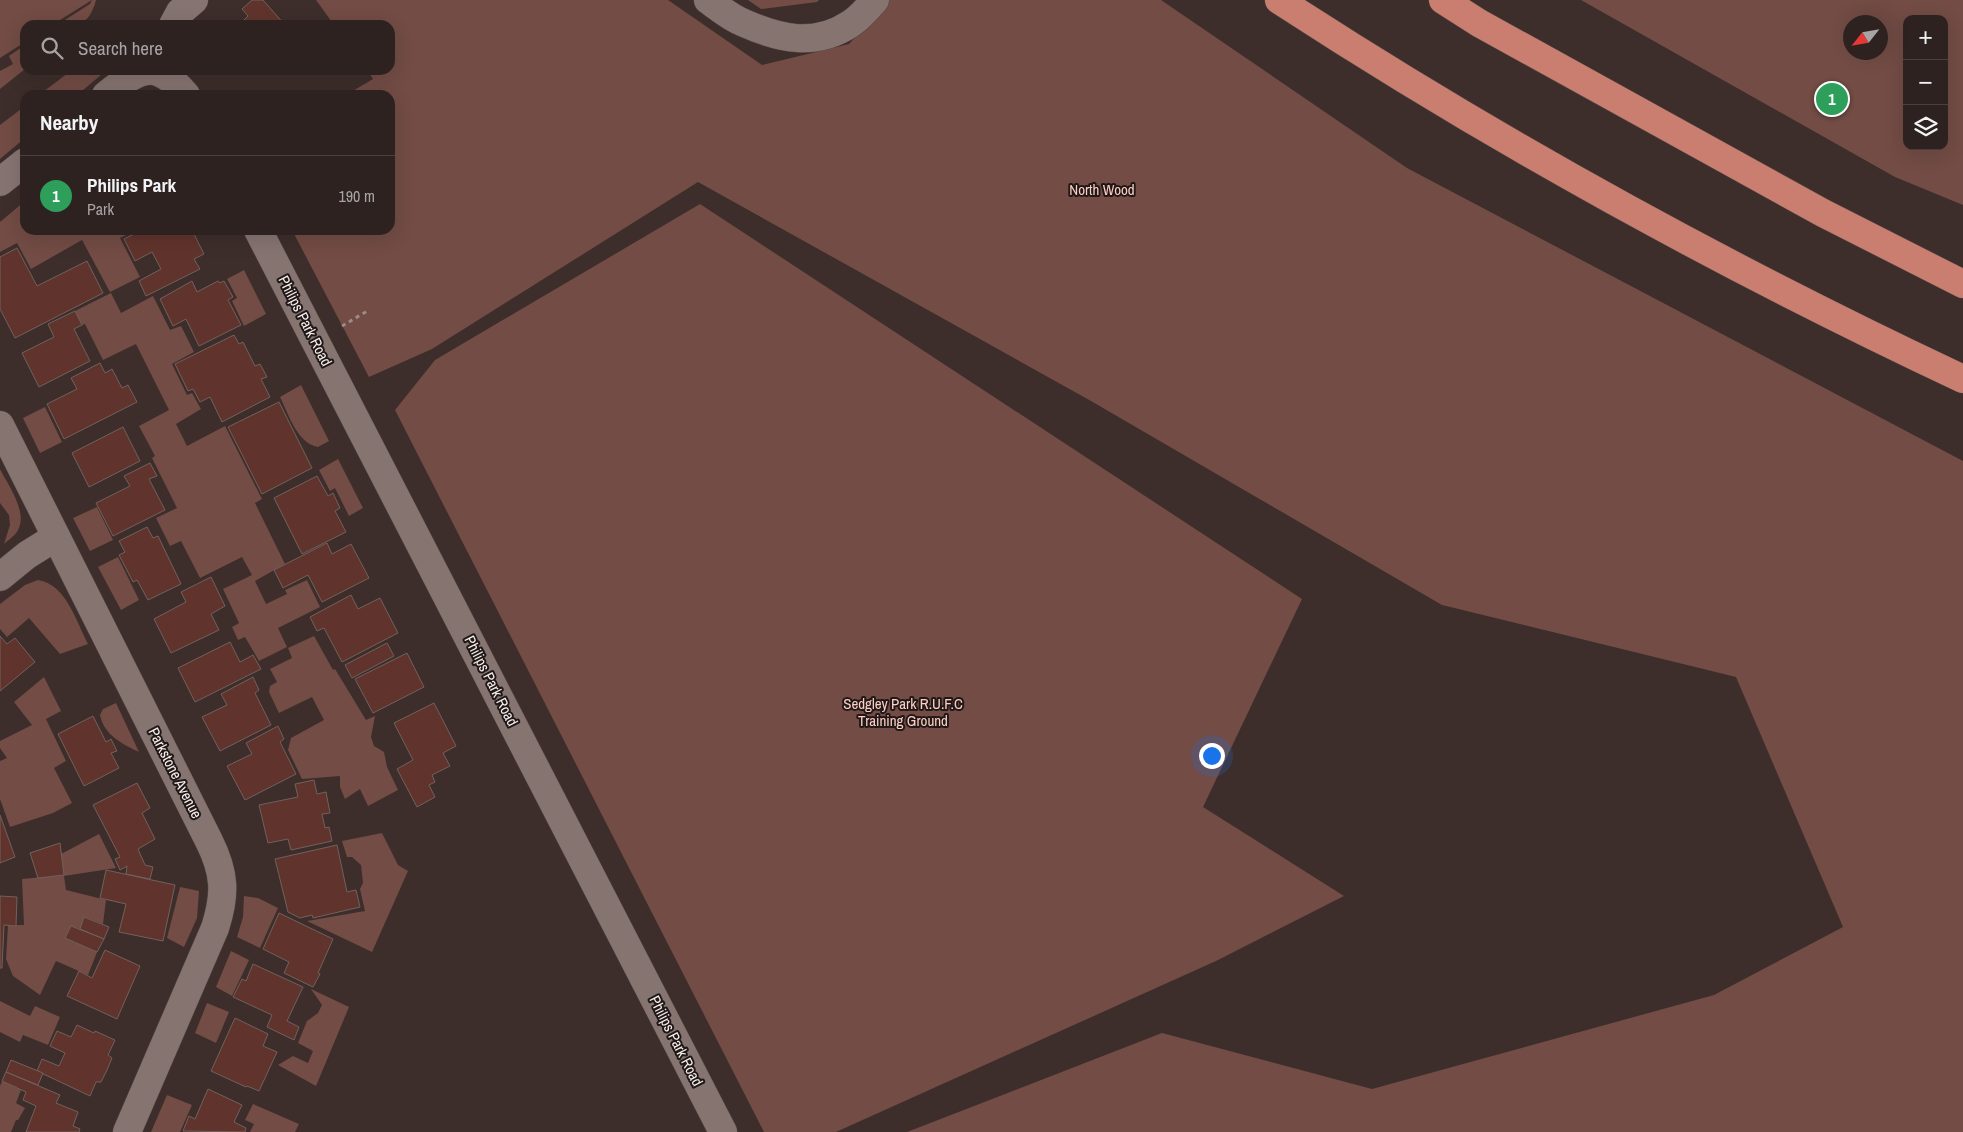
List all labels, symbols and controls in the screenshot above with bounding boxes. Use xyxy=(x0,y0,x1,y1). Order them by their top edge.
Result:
north arrow xyxy=(1843,15,1888,60)
map controls xyxy=(1903,15,1948,150)
button: + xyxy=(1903,15,1948,60)
search box xyxy=(20,20,395,75)
icon: search xyxy=(38,34,66,62)
text: Search here xyxy=(78,35,163,61)
button: − xyxy=(1903,60,1948,105)
pin: 1 xyxy=(1816,80,1848,118)
button: layers xyxy=(1903,105,1948,150)
text: Nearby xyxy=(40,108,98,137)
text: Philips Park xyxy=(87,172,176,198)
park label: North Wood xyxy=(1069,179,1135,200)
text: 1 xyxy=(52,185,60,207)
text: 190 m xyxy=(339,185,375,207)
text: Park xyxy=(87,198,114,220)
street label: Philips Park Road xyxy=(274,272,337,370)
street label: Philips Park Road xyxy=(460,632,523,730)
park label: Sedgley Park R.U.F.C Training Ground xyxy=(843,693,963,731)
street label: Parkstone Avenue xyxy=(143,724,207,822)
your location xyxy=(1199,743,1225,769)
street label: Philips Park Road xyxy=(645,992,708,1090)

